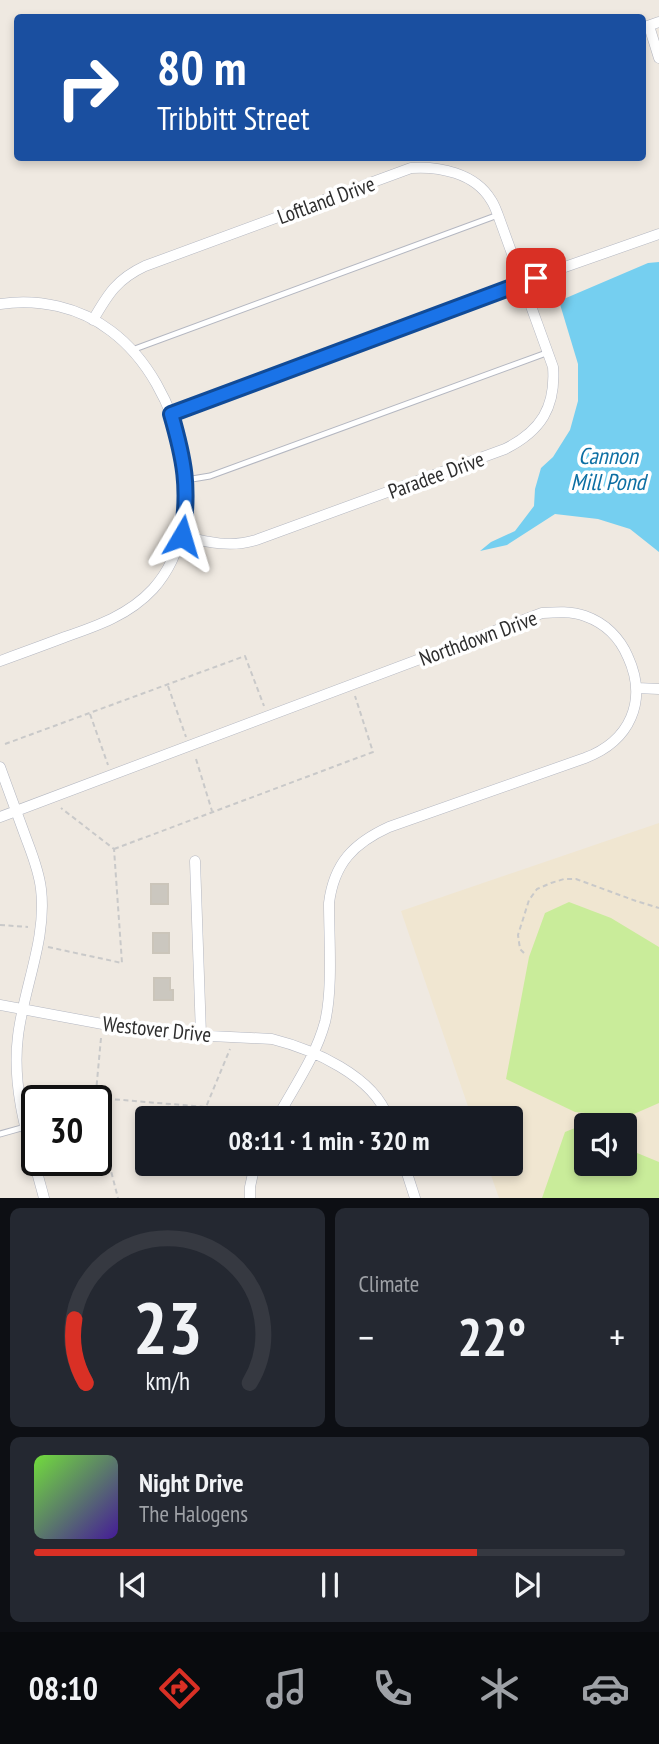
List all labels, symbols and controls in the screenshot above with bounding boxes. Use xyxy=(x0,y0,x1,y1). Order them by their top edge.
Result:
text: 80 m xyxy=(157,35,246,99)
icon: right xyxy=(42,42,133,133)
text: Tribbitt Street xyxy=(157,97,310,139)
street label: Loftland Drive xyxy=(274,170,378,230)
pin xyxy=(506,248,566,308)
icon: arrive xyxy=(517,259,555,297)
water label: Cannon Mill Pond xyxy=(571,441,649,496)
street label: Paradee Drive xyxy=(384,445,488,505)
position arrow xyxy=(145,499,219,573)
street label: Northdown Drive xyxy=(415,604,541,672)
street label: Westover Drive xyxy=(101,1010,213,1048)
speed limit sign: 30 xyxy=(21,1085,112,1176)
map controls xyxy=(574,1113,637,1176)
button: sound xyxy=(574,1113,637,1176)
text: 08:11 · 1 min · 320 m xyxy=(229,1124,429,1157)
text: Climate xyxy=(359,1269,419,1298)
text: 23 xyxy=(132,1280,202,1374)
text: 22° xyxy=(457,1303,526,1370)
text: − xyxy=(359,1312,374,1361)
text: + xyxy=(609,1312,625,1361)
text: km/h xyxy=(145,1365,189,1397)
text: Night Drive xyxy=(139,1466,244,1499)
text: The Halogens xyxy=(139,1499,248,1528)
icon: previous xyxy=(114,1566,152,1604)
icon: pause xyxy=(311,1566,349,1604)
icon: next xyxy=(508,1566,546,1604)
icon: directions xyxy=(155,1664,204,1713)
icon: music xyxy=(262,1664,311,1713)
icon: phone xyxy=(368,1664,417,1713)
icon: climate xyxy=(475,1664,524,1713)
icon: car xyxy=(581,1664,630,1713)
text: 08:10 xyxy=(29,1667,98,1709)

